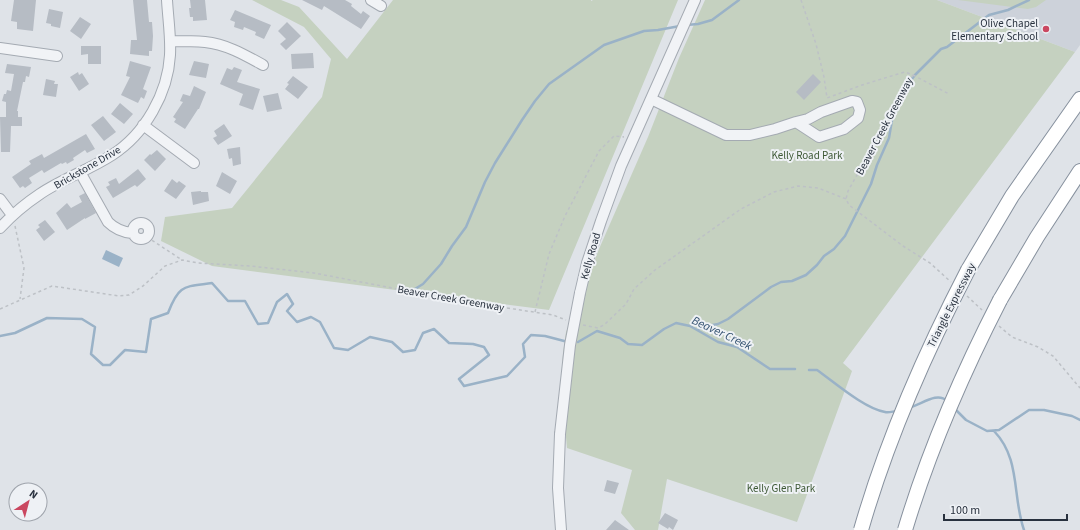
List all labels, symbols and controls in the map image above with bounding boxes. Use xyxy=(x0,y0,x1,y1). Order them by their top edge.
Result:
place label: Olive Chapel Elementary School xyxy=(951,16,1038,44)
marker: Olive Chapel Elementary School xyxy=(1041,24,1051,34)
street label: Beaver Creek Greenway xyxy=(852,75,916,178)
street label: Brickstone Drive xyxy=(51,142,124,193)
park label: Kelly Road Park xyxy=(771,148,843,163)
street label: Kelly Road xyxy=(577,231,604,281)
street label: Triangle Expressway xyxy=(924,260,979,350)
street label: Beaver Creek Greenway xyxy=(396,282,506,315)
water label: Beaver Creek xyxy=(689,312,755,355)
park label: Kelly Glen Park xyxy=(747,481,816,496)
north arrow xyxy=(8,482,48,522)
text: N xyxy=(26,486,41,503)
scale bar xyxy=(944,496,1067,522)
text: 100 m xyxy=(950,502,980,519)

